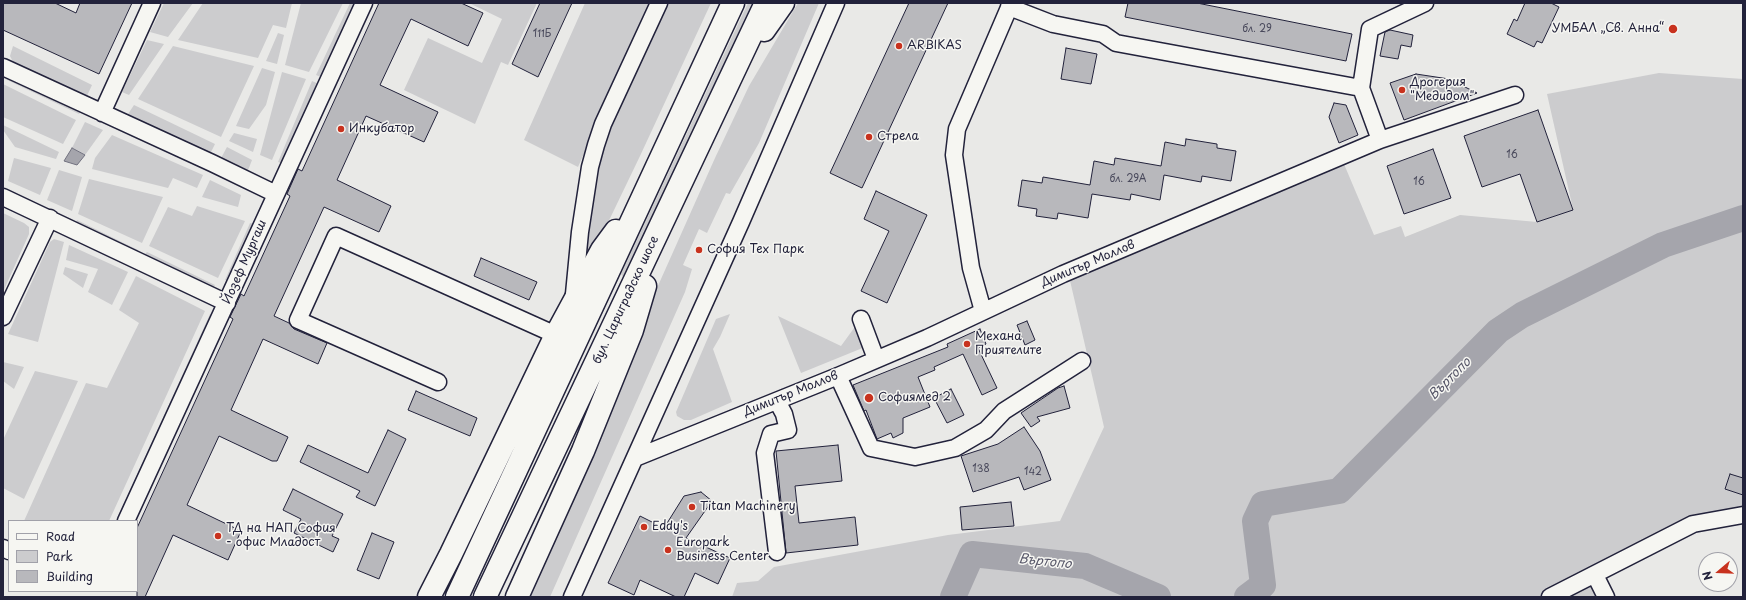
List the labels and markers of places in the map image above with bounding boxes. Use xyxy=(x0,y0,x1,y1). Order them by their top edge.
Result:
place label: УМБАЛ „Св. Анна“ xyxy=(1552,22,1664,36)
marker: УМБАЛ „Св. Анна“ xyxy=(1667,23,1679,35)
place label: ARBIKAS xyxy=(907,39,962,53)
marker: ARBIKAS xyxy=(894,41,904,51)
place label: Дрогерия "Медидом" xyxy=(1410,76,1475,104)
marker: Дрогерия "Медидом" xyxy=(1397,85,1407,95)
place label: Инкубатор xyxy=(349,122,414,136)
marker: Инкубатор xyxy=(336,124,346,134)
place label: Стрела xyxy=(877,130,919,144)
marker: Стрела xyxy=(864,132,874,142)
place label: София Тех Парк xyxy=(707,243,804,257)
marker: София Тех Парк xyxy=(694,245,704,255)
place label: Механа Приятелите xyxy=(975,330,1042,358)
marker: Механа Приятелите xyxy=(962,339,972,349)
place label: Софиямед 2 xyxy=(878,391,951,405)
marker: Софиямед 2 xyxy=(863,392,875,404)
place label: Titan Machinery xyxy=(700,500,796,514)
marker: Titan Machinery xyxy=(687,502,697,512)
place label: Eddy's xyxy=(652,520,688,534)
place label: ТД на НАП София - офис Младост xyxy=(226,522,336,550)
marker: Eddy's xyxy=(639,522,649,532)
marker: ТД на НАП София - офис Младост xyxy=(213,531,223,541)
place label: Europark Business Center xyxy=(676,536,769,564)
marker: Europark Business Center xyxy=(663,545,673,555)

